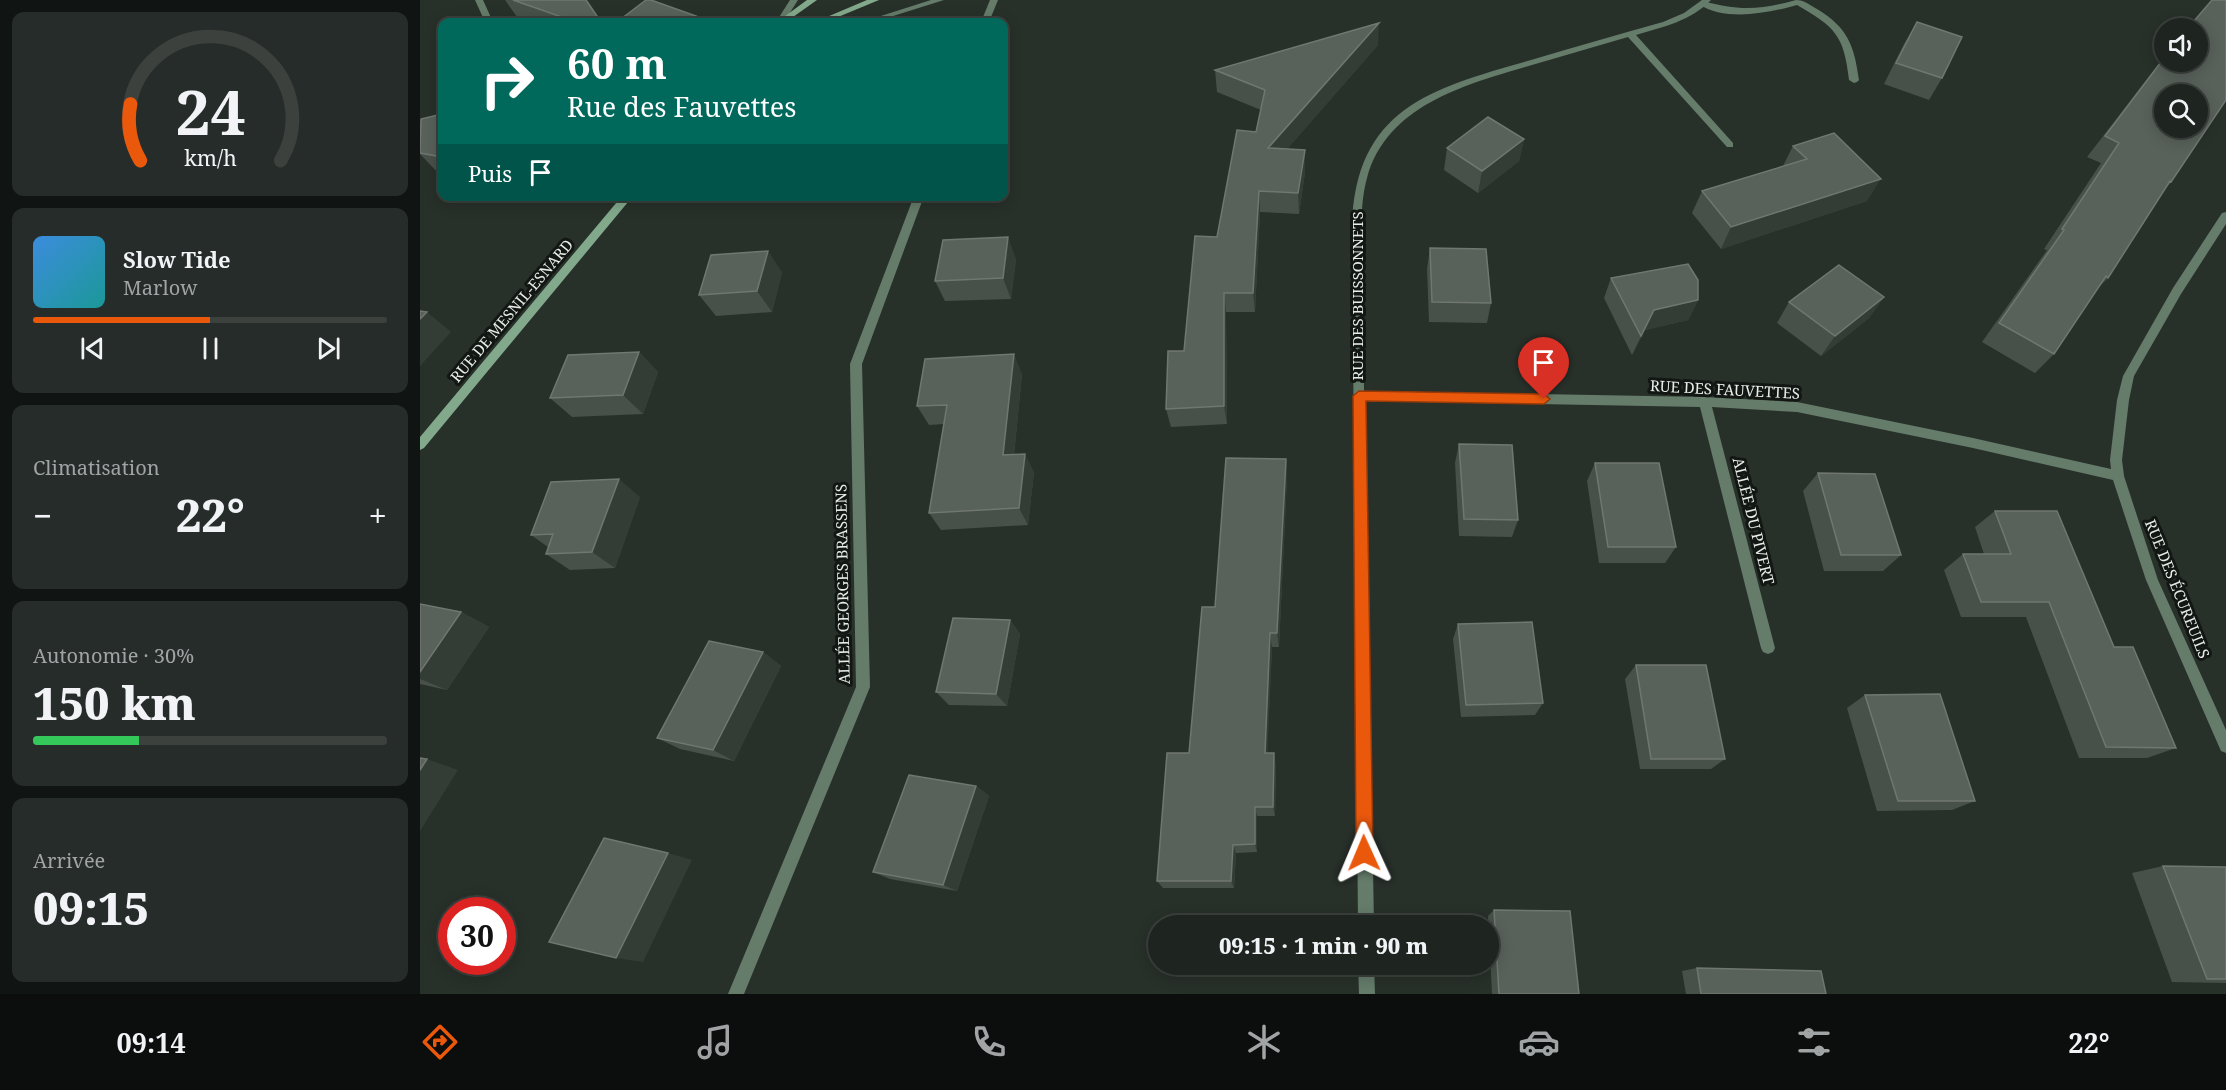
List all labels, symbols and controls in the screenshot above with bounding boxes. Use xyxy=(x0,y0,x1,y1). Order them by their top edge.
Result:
map controls xyxy=(2154,18,2208,138)
button: sound xyxy=(2154,18,2208,72)
text: 60 m xyxy=(567,34,667,91)
icon: right xyxy=(468,42,546,120)
text: 24 xyxy=(175,68,245,153)
button: search xyxy=(2154,84,2208,138)
text: Rue des Fauvettes xyxy=(567,88,796,125)
text: km/h xyxy=(184,144,237,173)
icon: arrive xyxy=(524,156,557,189)
text: Puis xyxy=(468,158,512,188)
street label: RUE DES BUISSONNETS xyxy=(1347,211,1367,381)
street label: RUE DE MESNIL-ESNARD xyxy=(446,235,577,386)
text: Slow Tide xyxy=(123,244,231,274)
text: Marlow xyxy=(123,274,197,301)
icon: previous xyxy=(76,332,109,365)
icon: pause xyxy=(194,332,227,365)
icon: next xyxy=(312,332,345,365)
pin xyxy=(1518,337,1569,399)
icon: arrive xyxy=(1527,346,1560,379)
street label: RUE DES FAUVETTES xyxy=(1650,375,1801,403)
text: Climatisation xyxy=(33,454,160,481)
street label: ALLÉE DU PIVERT xyxy=(1729,455,1779,586)
text: 22° xyxy=(176,484,245,545)
street label: ALLÉE GEORGES BRASSENS xyxy=(830,484,854,684)
text: − xyxy=(33,493,52,538)
text: + xyxy=(369,493,387,538)
street label: RUE DES ÉCUREUILS xyxy=(2141,516,2215,661)
text: Autonomie · 30% xyxy=(33,642,194,669)
text: 150 km xyxy=(33,672,196,733)
position arrow xyxy=(1332,821,1396,885)
text: Arrivée xyxy=(33,847,105,874)
text: 09:15 xyxy=(33,877,149,938)
speed limit sign: 30 xyxy=(438,897,516,975)
text: 09:15 · 1 min · 90 m xyxy=(1219,930,1428,960)
icon: directions xyxy=(419,1021,461,1063)
icon: music xyxy=(694,1021,736,1063)
icon: phone xyxy=(968,1021,1010,1063)
icon: climate xyxy=(1243,1021,1285,1063)
icon: car xyxy=(1518,1021,1560,1063)
icon: filters xyxy=(1793,1021,1835,1063)
text: 09:14 xyxy=(116,1024,186,1061)
text: 22° xyxy=(2068,1024,2109,1061)

